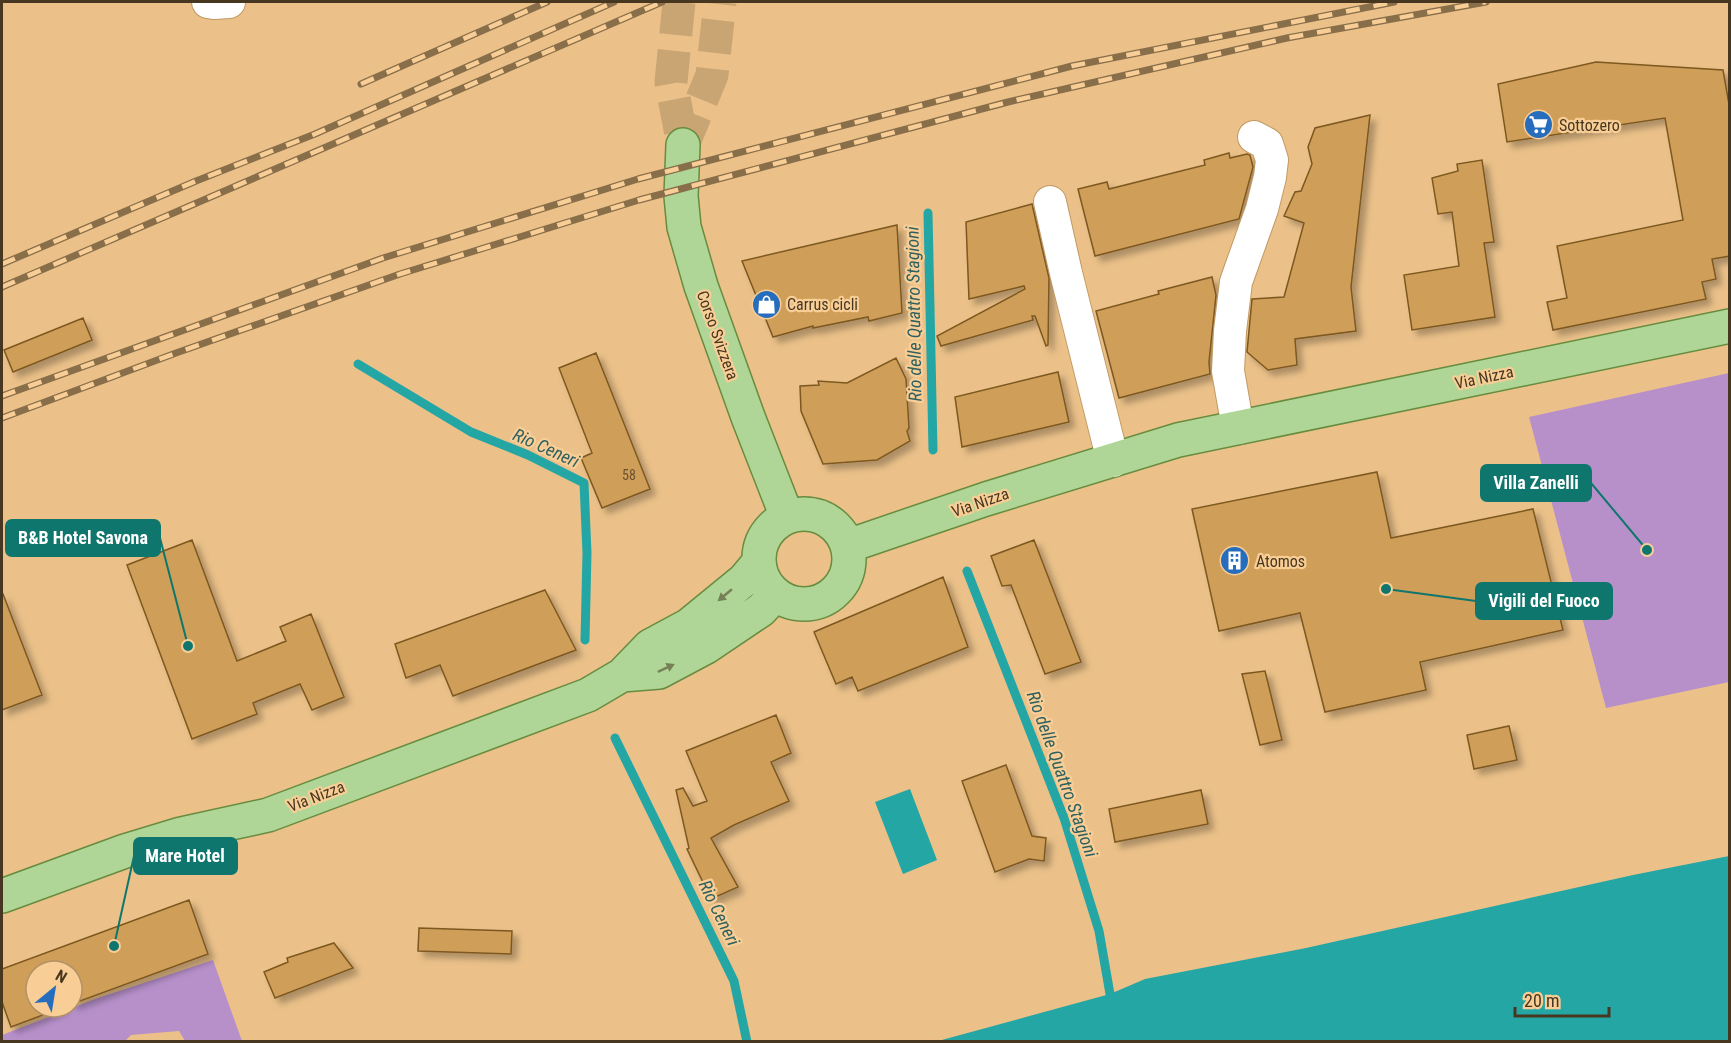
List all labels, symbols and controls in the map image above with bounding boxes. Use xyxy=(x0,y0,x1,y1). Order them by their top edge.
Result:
supermarket icon: Sottozero xyxy=(1522,109,1554,141)
place label: Sottozero xyxy=(1559,116,1620,135)
water label: Rio delle Quattro Stagioni xyxy=(901,225,926,402)
street label: Corso Svizzera xyxy=(693,288,742,382)
shop icon: Carrus cicli xyxy=(750,288,782,320)
place label: Carrus cicli xyxy=(787,295,858,314)
street label: Via Nizza xyxy=(1453,362,1515,393)
water label: Rio Ceneri xyxy=(510,424,583,472)
callout: Villa Zanelli xyxy=(1481,465,1591,501)
house number: 58 xyxy=(622,467,636,483)
text: Villa Zanelli xyxy=(1493,472,1579,493)
street label: Via Nizza xyxy=(949,484,1011,521)
callout: B&B Hotel Savona xyxy=(6,520,160,556)
text: B&B Hotel Savona xyxy=(18,527,148,548)
building icon: Atomos xyxy=(1219,545,1251,577)
place label: Atomos xyxy=(1256,552,1305,571)
callout: Vigili del Fuoco xyxy=(1476,583,1612,619)
one-way arrow xyxy=(717,589,733,602)
text: Vigili del Fuoco xyxy=(1488,590,1600,611)
one-way arrow xyxy=(657,663,674,672)
water label: Rio delle Quattro Stagioni xyxy=(1023,688,1103,861)
street label: Via Nizza xyxy=(285,777,347,816)
callout: Mare Hotel xyxy=(134,838,237,874)
text: Mare Hotel xyxy=(145,845,225,866)
water label: Rio Ceneri xyxy=(695,877,745,950)
north arrow xyxy=(24,959,84,1019)
text: N xyxy=(52,966,70,987)
scale bar xyxy=(1515,980,1610,1018)
text: 20 m xyxy=(1524,990,1559,1011)

